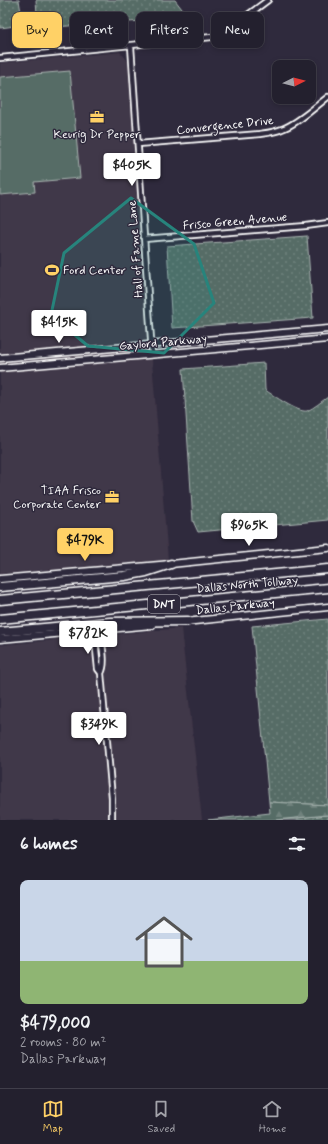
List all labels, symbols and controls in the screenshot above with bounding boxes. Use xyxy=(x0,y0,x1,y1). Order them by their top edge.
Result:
chip: Buy xyxy=(12,12,62,48)
chip: Rent xyxy=(70,12,128,48)
chip: Filters xyxy=(136,12,203,48)
chip: New xyxy=(211,12,264,48)
north arrow xyxy=(272,60,316,104)
map controls xyxy=(272,60,316,104)
office icon: Keurig Dr Pepper xyxy=(89,109,105,125)
street label: Convergence Drive xyxy=(176,113,275,140)
place label: Keurig Dr Pepper xyxy=(54,127,141,143)
pin: $405K xyxy=(104,153,160,187)
text: $405K xyxy=(112,157,152,174)
street label: Hall of Fame Lane xyxy=(125,199,147,298)
street label: Frisco Green Avenue xyxy=(182,209,288,235)
sports icon: Ford Center xyxy=(44,262,60,278)
place label: Ford Center xyxy=(63,263,126,279)
pin: $415K xyxy=(31,310,87,344)
text: $415K xyxy=(40,314,78,331)
street label: Gaylord Parkway xyxy=(119,331,208,355)
place label: TIAA Frisco Corporate Center xyxy=(13,483,101,513)
office icon: TIAA Frisco Corporate Center xyxy=(104,489,120,505)
pin: $965K xyxy=(221,513,277,547)
text: $965K xyxy=(230,517,268,534)
pin: $479K xyxy=(57,528,113,562)
text: $479K xyxy=(66,532,104,549)
street label: Dallas North Tollway xyxy=(195,573,299,597)
road number: DNT xyxy=(148,595,180,613)
street label: Dallas Parkway xyxy=(195,595,275,619)
pin: $782K xyxy=(60,621,116,655)
text: $782K xyxy=(68,625,108,642)
pin: $349K xyxy=(71,712,127,746)
text: $349K xyxy=(80,716,118,733)
text: 6 homes xyxy=(20,833,78,855)
icon: filters xyxy=(286,833,308,855)
icon: home xyxy=(128,906,200,978)
text: $479,000 xyxy=(20,1012,91,1034)
text: 2 rooms · 80 m² xyxy=(20,1034,106,1051)
text: Dallas Parkway xyxy=(20,1051,106,1068)
tab: Map xyxy=(42,1098,64,1136)
tab: Saved xyxy=(147,1098,175,1136)
tab: Home xyxy=(259,1098,286,1136)

